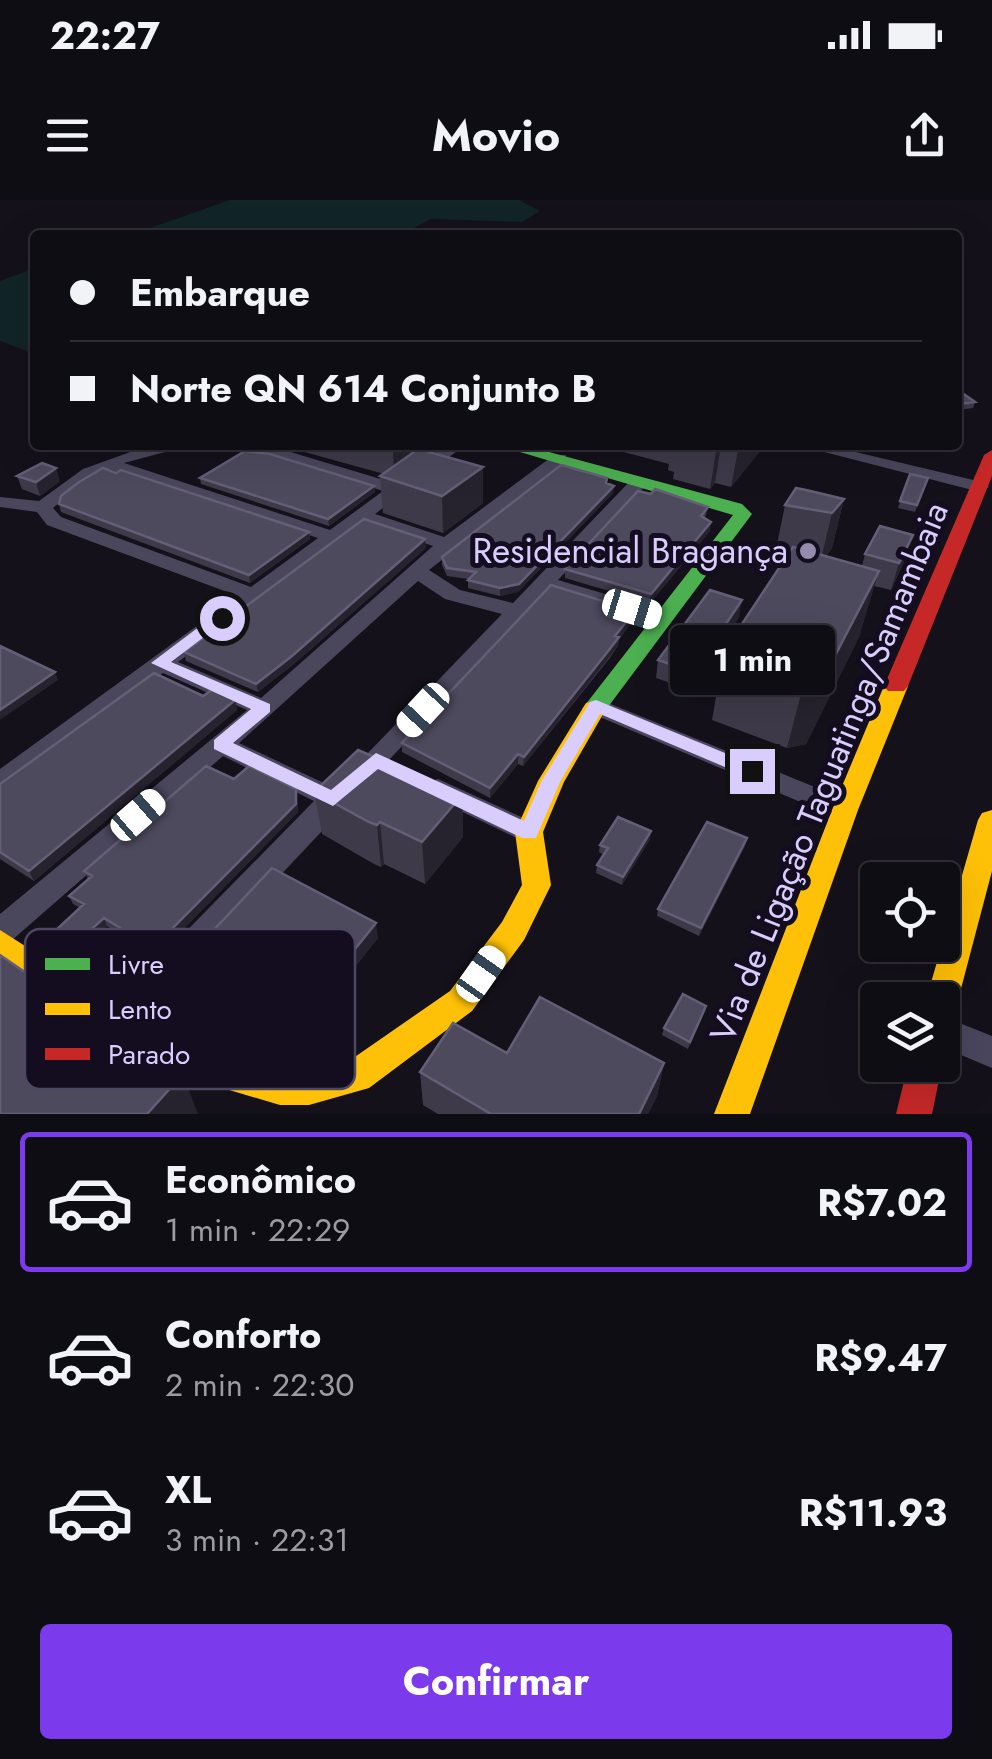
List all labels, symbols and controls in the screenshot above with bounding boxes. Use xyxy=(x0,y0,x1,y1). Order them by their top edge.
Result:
text: 22:27 xyxy=(50,8,160,63)
text: Movio xyxy=(432,103,560,168)
icon: menu xyxy=(40,108,95,163)
icon: share xyxy=(897,108,952,163)
text: Embarque xyxy=(130,265,310,320)
text: Norte QN 614 Conjunto B xyxy=(130,361,597,416)
street label: Via de Ligação Taguatinga/Samambaia xyxy=(697,494,961,1050)
place label: Residencial Bragança xyxy=(473,526,788,576)
marker: Residencial Bragança xyxy=(797,540,819,562)
car xyxy=(599,586,665,632)
route start xyxy=(200,596,245,641)
callout: 1 min xyxy=(670,626,834,696)
text: 1 min xyxy=(713,637,792,683)
car xyxy=(392,678,454,742)
route end xyxy=(730,749,775,794)
car xyxy=(106,784,170,846)
map controls xyxy=(860,862,960,1082)
button: locate xyxy=(860,862,960,962)
legend xyxy=(25,929,355,1089)
car xyxy=(452,941,510,1007)
text: Livre xyxy=(108,944,164,985)
button: layers xyxy=(860,982,960,1082)
text: Lento xyxy=(108,989,172,1030)
text: Parado xyxy=(108,1034,190,1075)
text: Econômico xyxy=(165,1152,356,1207)
icon: car xyxy=(45,1157,135,1247)
text: R$7.02 xyxy=(817,1175,947,1230)
text: 1 min · 22:29 xyxy=(165,1207,351,1253)
text: Conforto xyxy=(165,1307,322,1362)
icon: car xyxy=(45,1312,135,1402)
text: R$9.47 xyxy=(814,1330,947,1385)
text: 2 min · 22:30 xyxy=(165,1362,354,1408)
text: XL xyxy=(165,1462,211,1517)
icon: car xyxy=(45,1467,135,1557)
text: R$11.93 xyxy=(799,1485,947,1540)
text: 3 min · 22:31 xyxy=(165,1517,349,1563)
button: Confirmar xyxy=(40,1624,952,1739)

